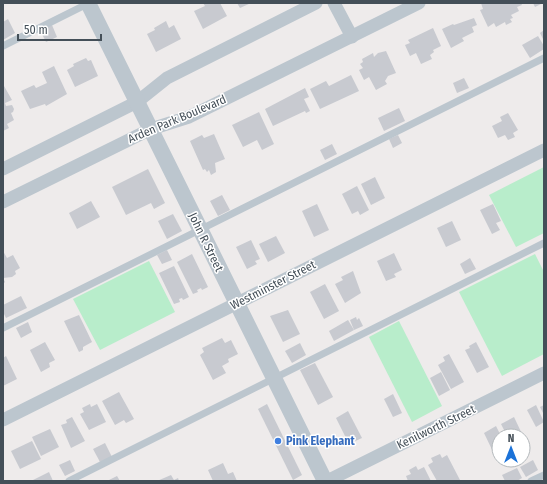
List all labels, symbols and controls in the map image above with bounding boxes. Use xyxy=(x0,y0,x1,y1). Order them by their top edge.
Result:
scale bar xyxy=(18,16,101,42)
text: 50 m xyxy=(24,23,48,37)
street label: Arden Park Boulevard xyxy=(126,92,228,146)
street label: John R Street xyxy=(186,210,226,274)
street label: Westminster Street xyxy=(228,257,318,313)
street label: Kenilworth Street xyxy=(394,402,478,452)
north arrow xyxy=(491,428,531,468)
text: N xyxy=(508,432,514,445)
place label: Pink Elephant xyxy=(286,434,355,448)
marker: Pink Elephant xyxy=(273,436,283,446)

